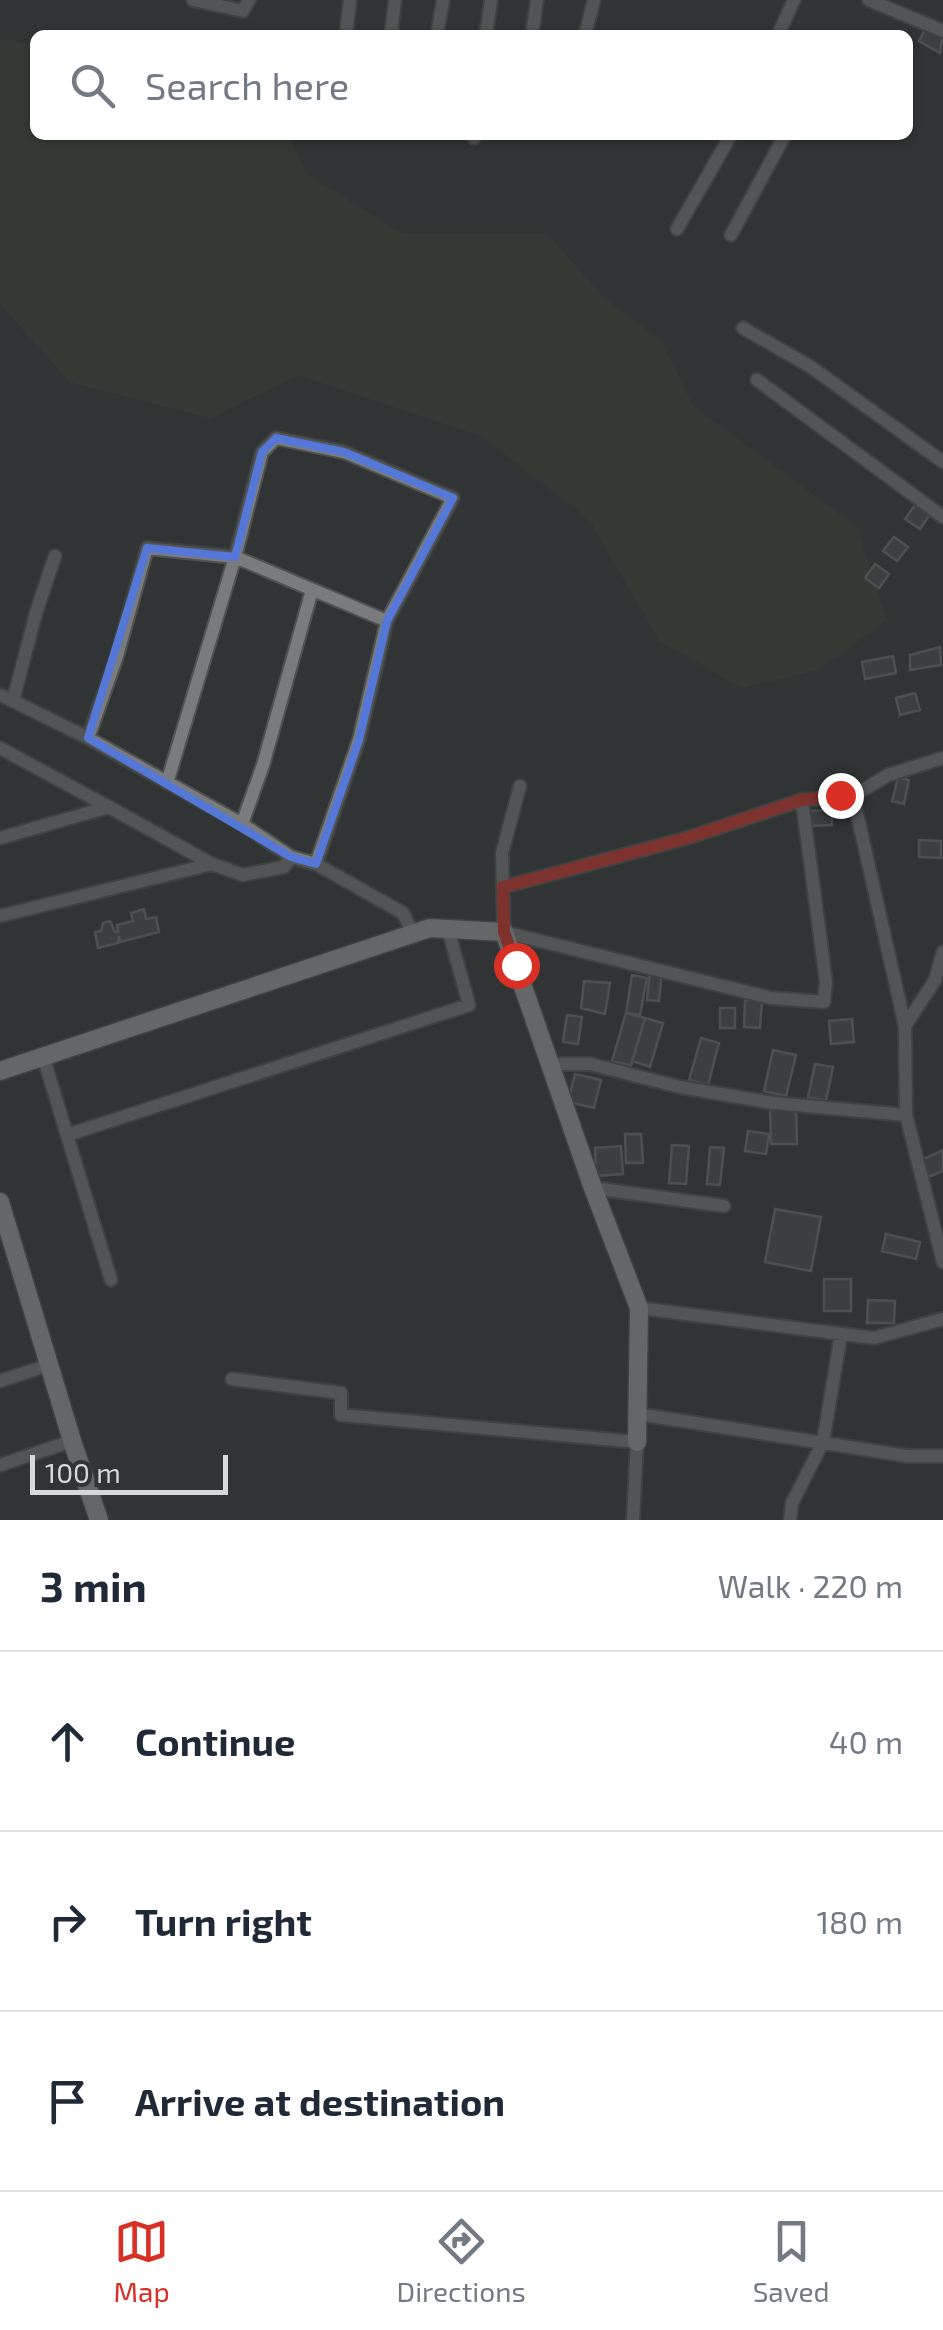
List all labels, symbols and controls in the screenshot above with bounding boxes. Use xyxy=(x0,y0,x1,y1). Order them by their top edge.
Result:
search box xyxy=(30,30,913,140)
icon: search xyxy=(65,58,120,113)
text: Search here xyxy=(145,62,349,108)
route end xyxy=(818,773,864,819)
route start xyxy=(494,943,540,989)
scale bar xyxy=(30,1450,228,1494)
text: 100 m xyxy=(45,1455,121,1489)
text: 3 min xyxy=(40,1560,147,1610)
text: Walk · 220 m xyxy=(718,1566,903,1604)
icon: ahead xyxy=(40,1714,95,1769)
text: Continue xyxy=(135,1718,295,1764)
text: 40 m xyxy=(829,1722,903,1760)
icon: right xyxy=(40,1894,95,1949)
text: Turn right xyxy=(135,1898,312,1944)
text: 180 m xyxy=(816,1902,903,1940)
icon: arrive xyxy=(40,2074,95,2129)
text: Arrive at destination xyxy=(135,2078,505,2124)
tab: Map xyxy=(113,2214,170,2308)
tab: Directions xyxy=(397,2214,526,2308)
tab: Saved xyxy=(753,2214,830,2308)

